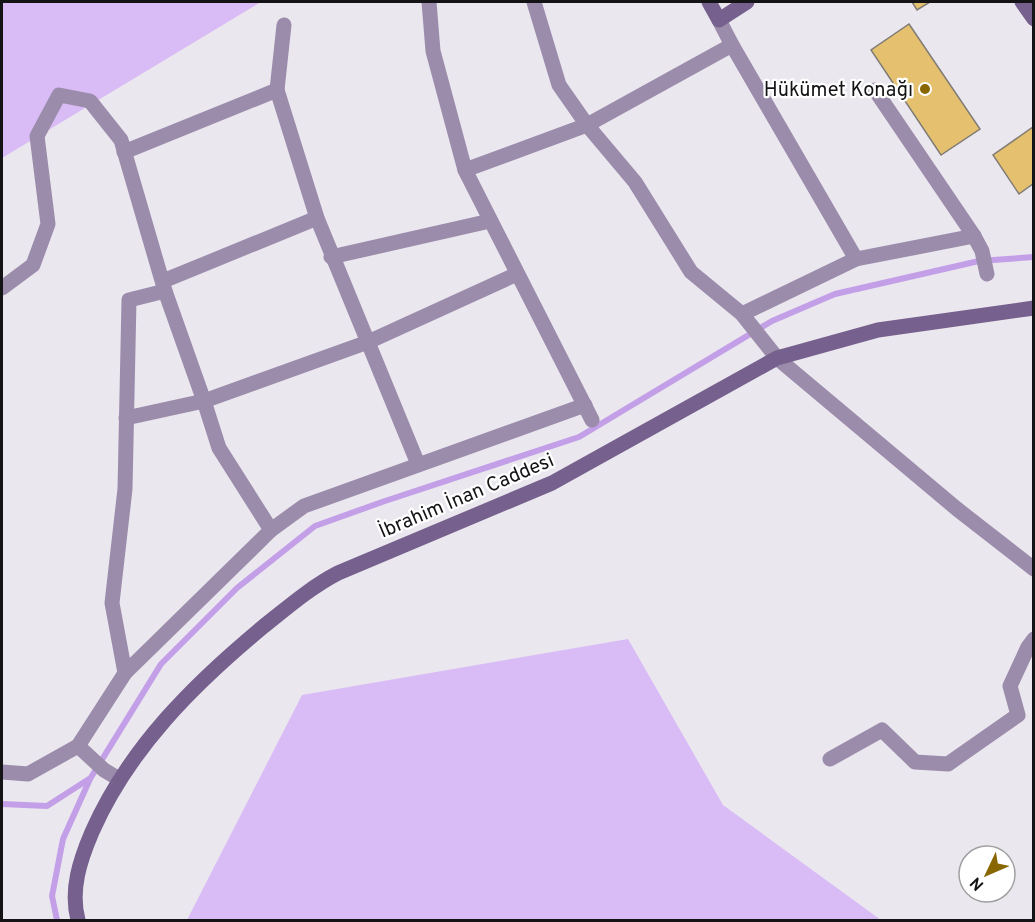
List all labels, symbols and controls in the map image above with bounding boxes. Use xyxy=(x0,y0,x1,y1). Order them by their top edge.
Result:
place label: Hükümet Konağı xyxy=(764,78,913,104)
marker: Hükümet Konağı xyxy=(918,82,932,96)
street label: İbrahim İnan Caddesi xyxy=(375,447,558,545)
north arrow xyxy=(957,844,1017,904)
text: N xyxy=(966,872,989,894)

